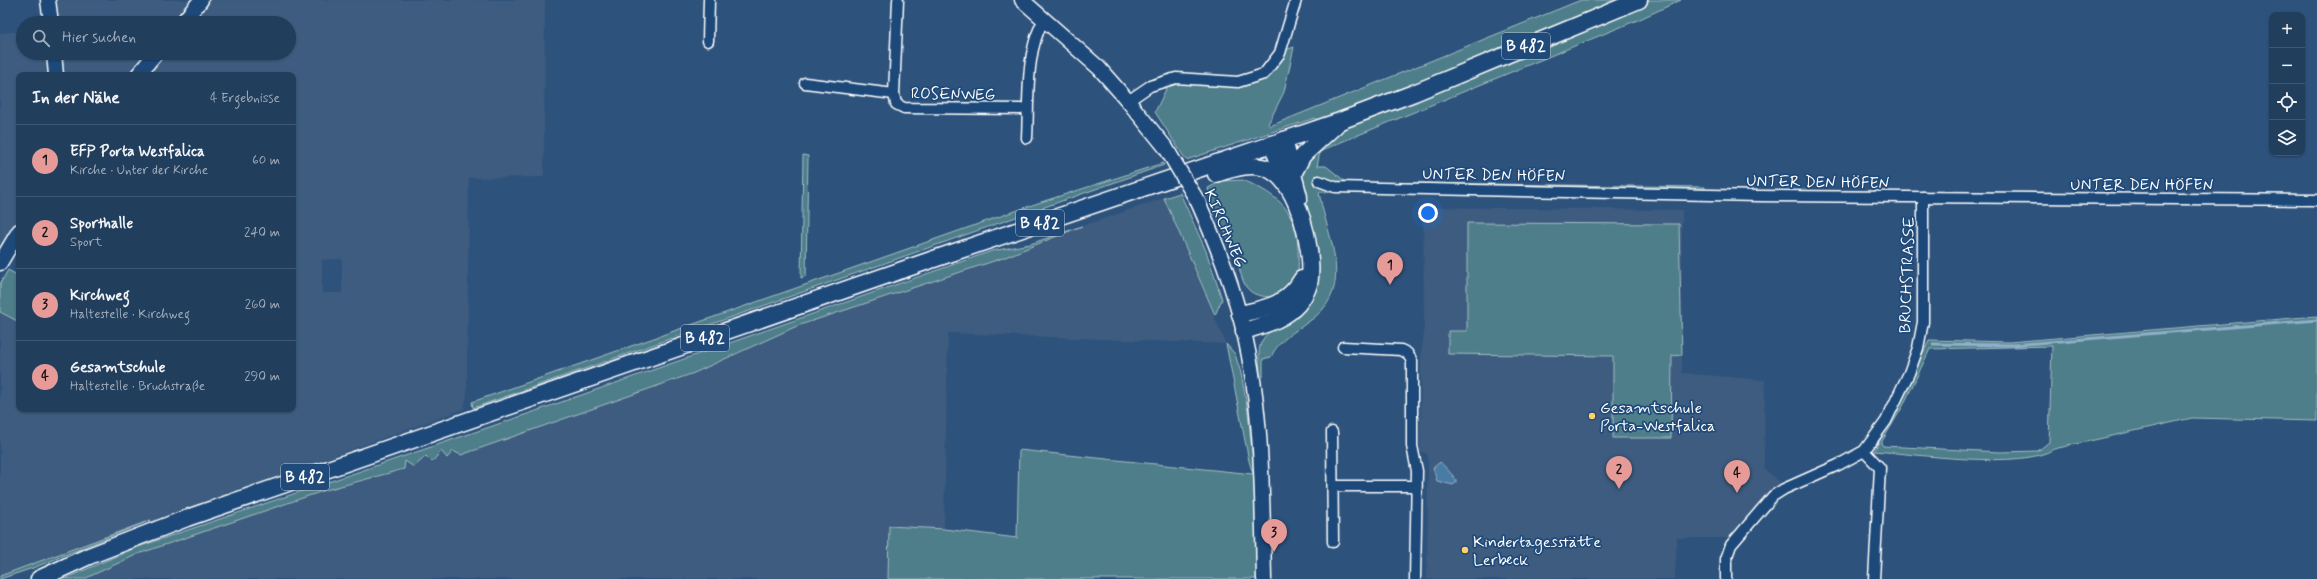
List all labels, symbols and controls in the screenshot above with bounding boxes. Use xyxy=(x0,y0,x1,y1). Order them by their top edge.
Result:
map controls xyxy=(2269,12,2305,156)
button: + xyxy=(2269,12,2305,48)
search box xyxy=(16,16,296,60)
icon: search xyxy=(30,27,52,49)
text: Hier suchen xyxy=(62,28,136,48)
road number: B 482 xyxy=(1502,33,1550,59)
button: − xyxy=(2269,48,2305,84)
street label: ROSENWEG xyxy=(911,83,996,106)
button: locate xyxy=(2269,84,2305,120)
text: In der Nähe xyxy=(32,87,120,109)
text: 4 Ergebnisse xyxy=(210,90,280,107)
button: layers xyxy=(2269,120,2305,156)
text: EFP Porta Westfalica xyxy=(70,142,205,162)
text: 1 xyxy=(42,152,48,169)
text: 60 m xyxy=(252,152,280,169)
text: Kirche · Unter der Kirche xyxy=(70,162,208,179)
street label: UNTER DEN HÖFEN xyxy=(1422,164,1566,187)
street label: UNTER DEN HÖFEN xyxy=(1746,171,1890,194)
street label: UNTER DEN HÖFEN xyxy=(2070,175,2214,196)
street label: KIRCHWEG xyxy=(1199,186,1251,271)
your location xyxy=(1418,203,1438,223)
road number: B 482 xyxy=(1016,210,1064,236)
text: Sporthalle xyxy=(70,214,133,234)
street label: BRUCHSTRASSE xyxy=(1895,216,1920,334)
text: 2 xyxy=(42,224,48,241)
text: 240 m xyxy=(244,224,280,241)
text: Sport xyxy=(70,234,102,251)
pin: 1 xyxy=(1377,252,1403,285)
text: Kirchweg xyxy=(70,286,130,306)
text: 3 xyxy=(42,296,48,313)
text: 260 m xyxy=(245,296,280,313)
text: Haltestelle · Kirchweg xyxy=(70,306,190,323)
road number: B 482 xyxy=(681,325,729,351)
text: Gesamtschule xyxy=(70,358,166,378)
text: 4 xyxy=(41,368,49,385)
text: 290 m xyxy=(244,368,280,385)
text: Haltestelle · Bruchstraße xyxy=(70,378,205,395)
place label: Gesamtschule Porta-Westfalica xyxy=(1600,398,1715,437)
marker: Gesamtschule Porta-Westfalica xyxy=(1587,411,1597,421)
pin: 2 xyxy=(1606,456,1632,489)
pin: 4 xyxy=(1724,460,1750,493)
road number: B 482 xyxy=(281,464,329,490)
pin: 3 xyxy=(1261,519,1287,552)
place label: Kindertagesstätte Lerbeck xyxy=(1473,532,1601,571)
marker: Kindertagesstätte Lerbeck xyxy=(1460,545,1470,555)

